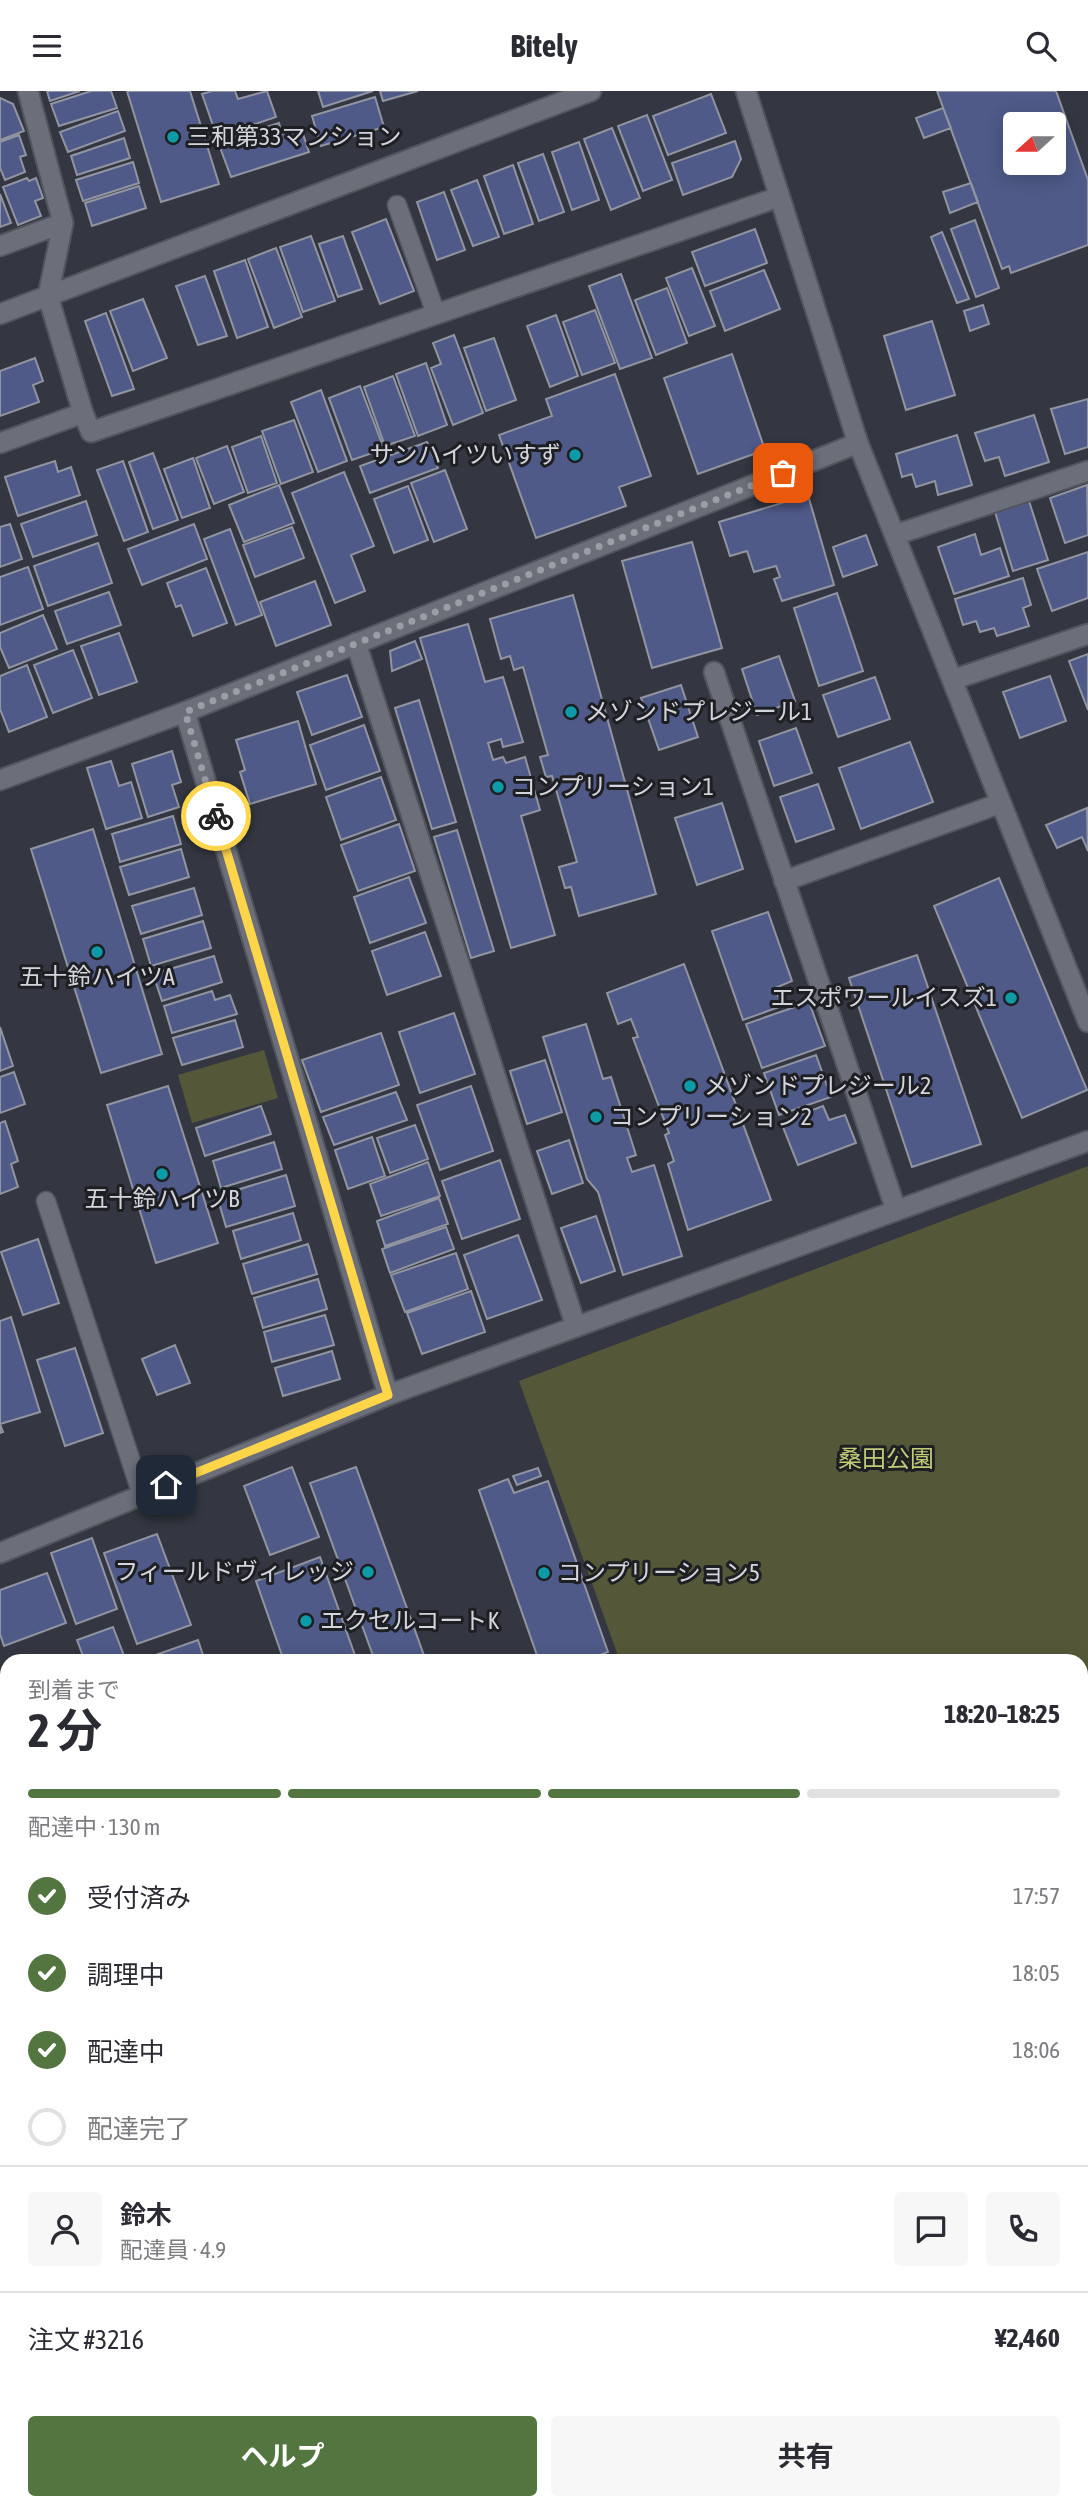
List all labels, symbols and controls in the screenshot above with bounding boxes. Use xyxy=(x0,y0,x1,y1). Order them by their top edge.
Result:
icon: menu xyxy=(28,27,66,65)
text: Bitely xyxy=(510,27,578,64)
icon: search xyxy=(1022,27,1060,65)
north arrow xyxy=(1003,112,1066,175)
map controls xyxy=(1003,112,1066,175)
place label: 三和第33マンション xyxy=(187,123,402,150)
marker: 三和第33マンション xyxy=(165,129,181,145)
place label: サンハイツいすず xyxy=(369,441,561,468)
pin xyxy=(753,443,813,503)
marker: サンハイツいすず xyxy=(567,447,583,463)
icon: bag xyxy=(764,454,802,492)
place label: メゾンドプレジール1 xyxy=(585,698,812,725)
marker: メゾンドプレジール1 xyxy=(563,704,579,720)
place label: コンプリーション1 xyxy=(512,773,714,800)
marker: コンプリーション1 xyxy=(490,779,506,795)
courier xyxy=(181,781,251,851)
icon: bike xyxy=(197,797,235,835)
marker: 五十鈴ハイツA xyxy=(89,944,105,960)
place label: 五十鈴ハイツA xyxy=(19,963,175,990)
place label: エスポワールイスズ1 xyxy=(770,984,997,1011)
marker: エスポワールイスズ1 xyxy=(1003,990,1019,1006)
place label: メゾンドプレジール2 xyxy=(704,1072,931,1099)
marker: メゾンドプレジール2 xyxy=(682,1078,698,1094)
place label: コンプリーション2 xyxy=(610,1103,812,1130)
marker: コンプリーション2 xyxy=(588,1109,604,1125)
marker: 五十鈴ハイツB xyxy=(154,1166,170,1182)
place label: 五十鈴ハイツB xyxy=(85,1185,240,1212)
park label: 桑田公園 xyxy=(838,1445,934,1472)
pin xyxy=(136,1455,196,1515)
icon: home xyxy=(147,1466,185,1504)
place label: フィールドヴィレッジ xyxy=(114,1558,354,1585)
place label: コンプリーション5 xyxy=(558,1559,760,1586)
marker: フィールドヴィレッジ xyxy=(360,1564,376,1580)
marker: コンプリーション5 xyxy=(536,1565,552,1581)
place label: エクセルコートK xyxy=(320,1607,500,1634)
marker: エクセルコートK xyxy=(298,1613,314,1629)
text: 到着まで xyxy=(28,1677,120,1703)
text: 18:20–18:25 xyxy=(944,1699,1060,1729)
text: 2 分 xyxy=(28,1704,102,1757)
text: 配達中 · 130 m xyxy=(28,1814,160,1840)
icon: check xyxy=(28,1877,66,1915)
text: 受付済み xyxy=(87,1883,191,1913)
text: 17:57 xyxy=(1013,1883,1060,1909)
icon: check xyxy=(28,1954,66,1992)
text: 調理中 xyxy=(87,1960,165,1990)
text: 18:05 xyxy=(1012,1960,1060,1986)
icon: check xyxy=(28,2031,66,2069)
text: 配達中 xyxy=(87,2037,165,2067)
text: 18:06 xyxy=(1012,2037,1060,2063)
text: 配達完了 xyxy=(87,2114,191,2144)
button: person xyxy=(28,2192,102,2266)
button: chat xyxy=(894,2192,968,2266)
button: phone xyxy=(986,2192,1060,2266)
text: 鈴木 xyxy=(120,2200,172,2230)
text: 配達員 · 4.9 xyxy=(120,2237,226,2263)
text: ¥2,460 xyxy=(995,2323,1060,2353)
text: 注文 #3216 xyxy=(28,2325,144,2355)
button: ヘルプ xyxy=(28,2416,537,2496)
button: 共有 xyxy=(551,2416,1060,2496)

